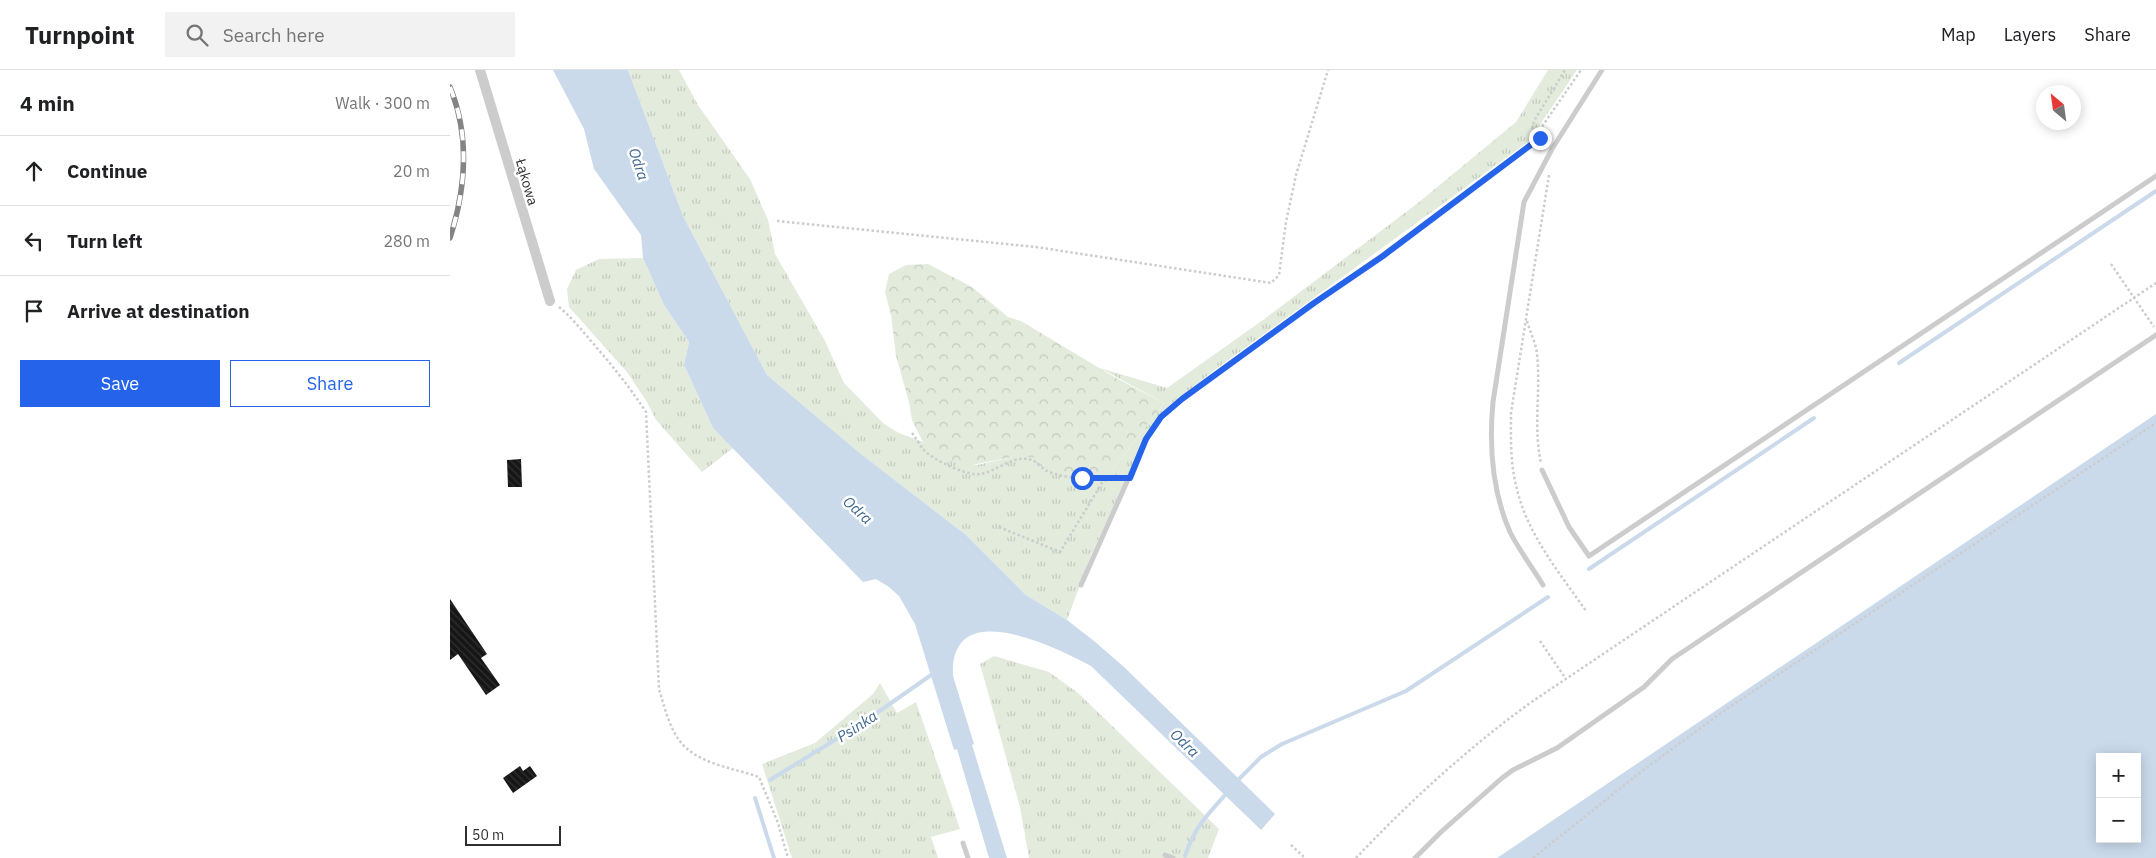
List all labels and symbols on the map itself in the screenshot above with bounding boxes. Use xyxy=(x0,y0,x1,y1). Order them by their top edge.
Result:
north arrow xyxy=(2036,85,2081,130)
route end xyxy=(1529,127,1552,150)
water label: Odra xyxy=(625,145,653,183)
street label: Łąkowa xyxy=(512,156,542,208)
route start xyxy=(1071,467,1094,490)
water label: Odra xyxy=(839,492,877,528)
water label: Psinka xyxy=(833,706,881,746)
water label: Odra xyxy=(1167,725,1204,761)
scale bar xyxy=(465,823,561,846)

